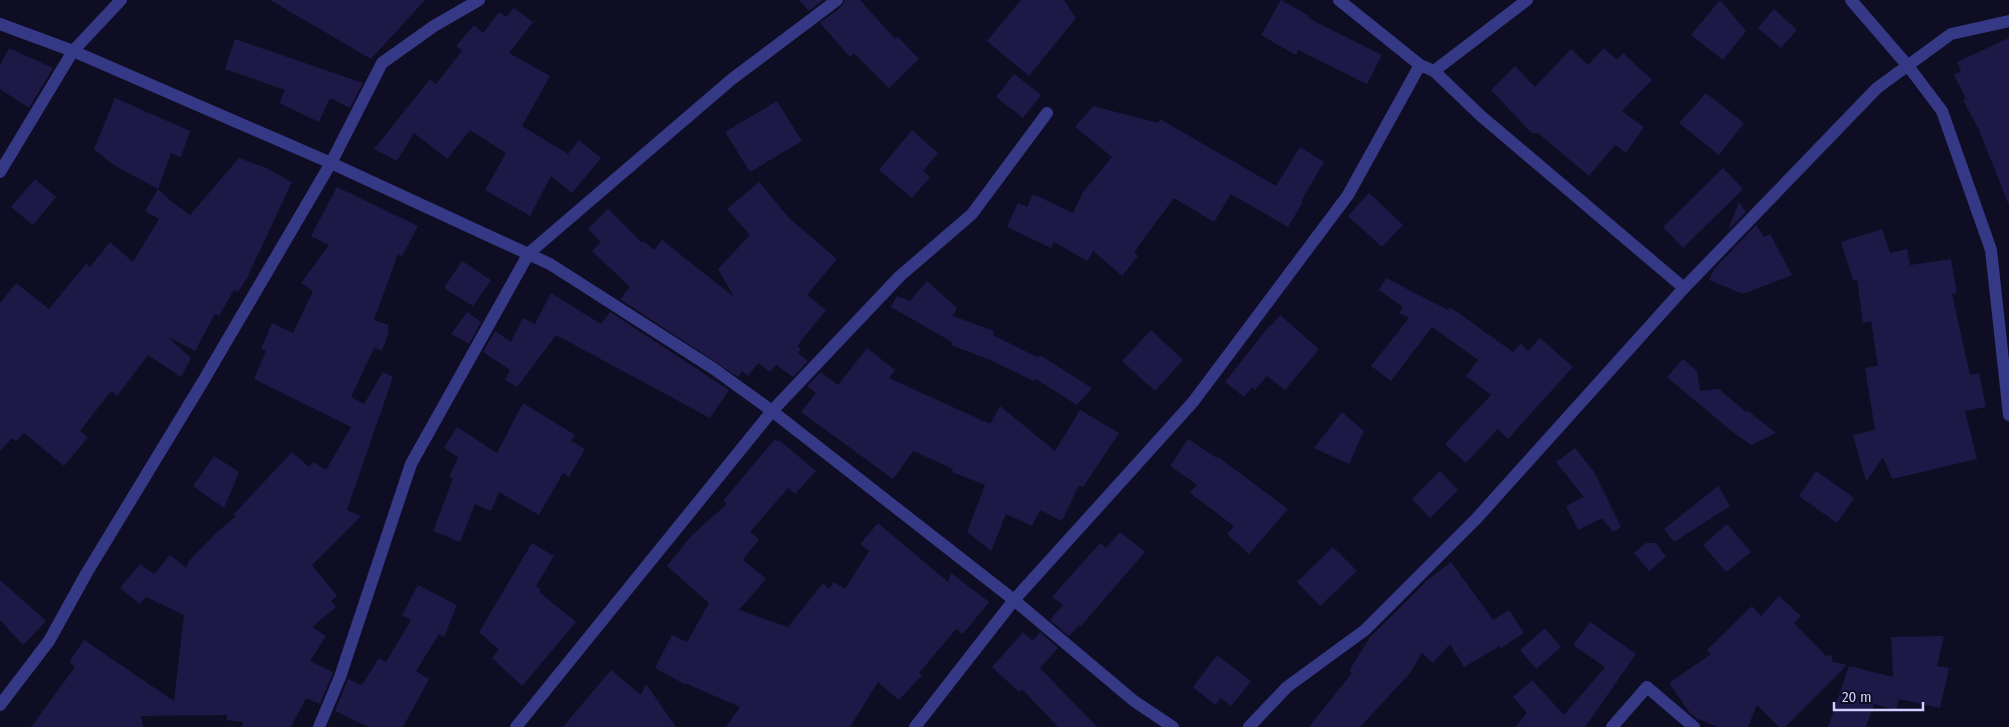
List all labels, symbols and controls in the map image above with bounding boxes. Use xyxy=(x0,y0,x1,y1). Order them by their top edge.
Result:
scale bar xyxy=(1834,680,1923,712)
text: 20 m xyxy=(1842,688,1872,706)

